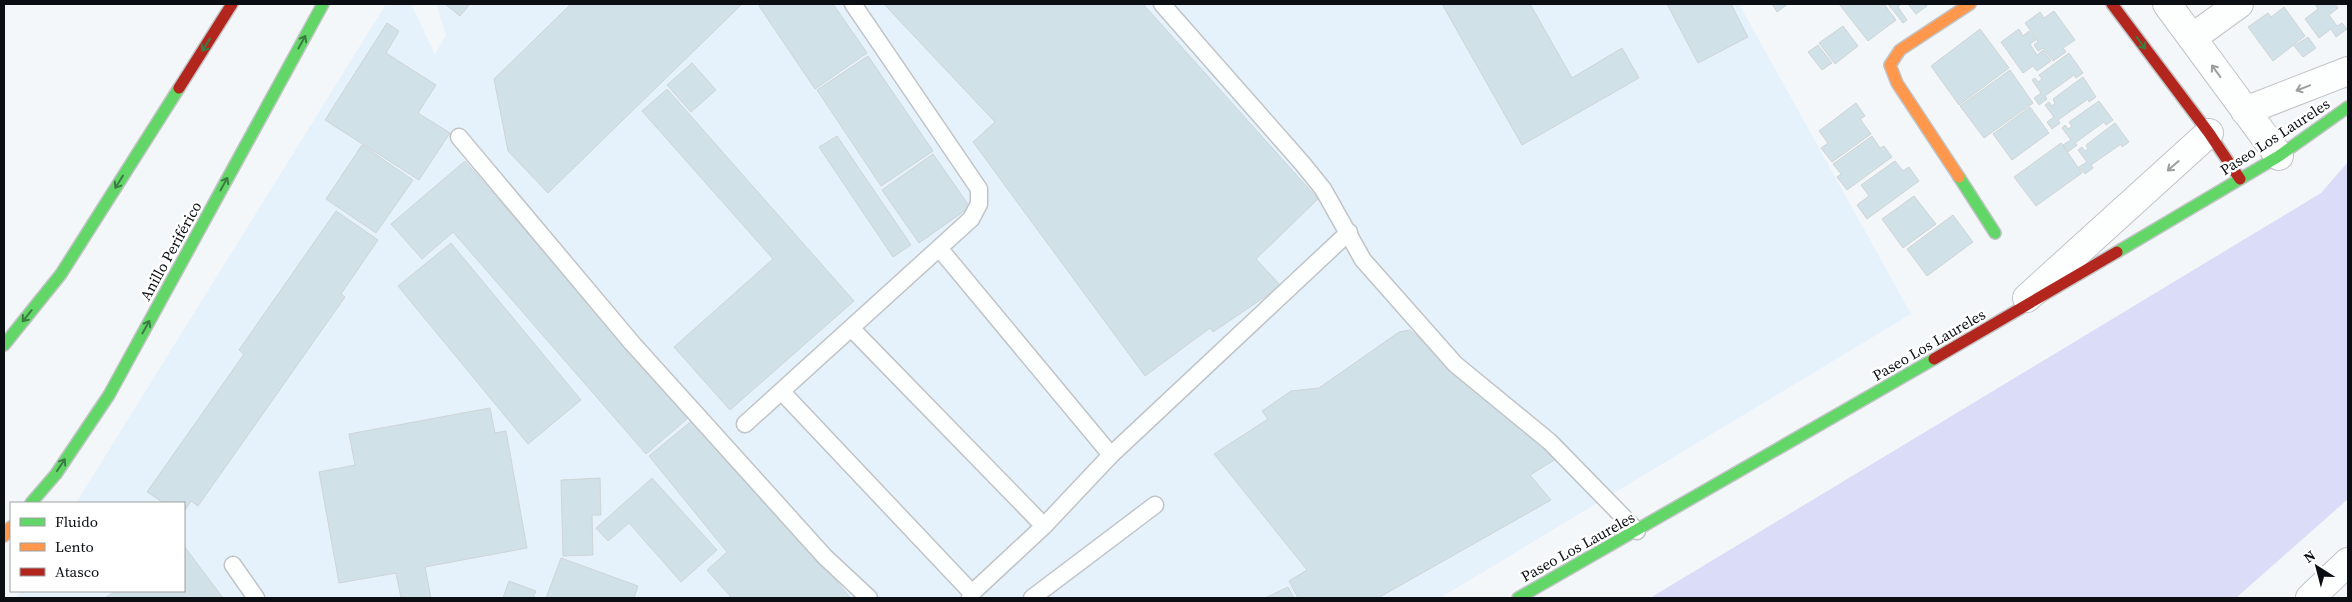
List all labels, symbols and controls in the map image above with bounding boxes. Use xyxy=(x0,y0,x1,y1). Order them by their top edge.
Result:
one-way arrow xyxy=(297,34,307,49)
one-way arrow xyxy=(2136,36,2146,50)
one-way arrow xyxy=(200,38,211,52)
one-way arrow xyxy=(2211,64,2221,78)
one-way arrow xyxy=(2296,84,2311,93)
street label: Paseo Los Laureles xyxy=(2216,93,2334,180)
one-way arrow xyxy=(2166,160,2179,171)
one-way arrow xyxy=(114,175,124,189)
one-way arrow xyxy=(219,177,229,192)
street label: Anillo Periférico xyxy=(135,197,206,304)
street label: Paseo Los Laureles xyxy=(1868,304,1989,385)
one-way arrow xyxy=(22,309,33,322)
one-way arrow xyxy=(141,319,151,334)
one-way arrow xyxy=(56,458,66,472)
legend xyxy=(10,502,185,592)
street label: Paseo Los Laureles xyxy=(1517,507,1638,587)
text: Fluido xyxy=(55,511,98,532)
text: Lento xyxy=(55,536,94,557)
north arrow xyxy=(2292,542,2342,592)
text: N xyxy=(2299,545,2319,568)
text: Atasco xyxy=(55,561,99,582)

